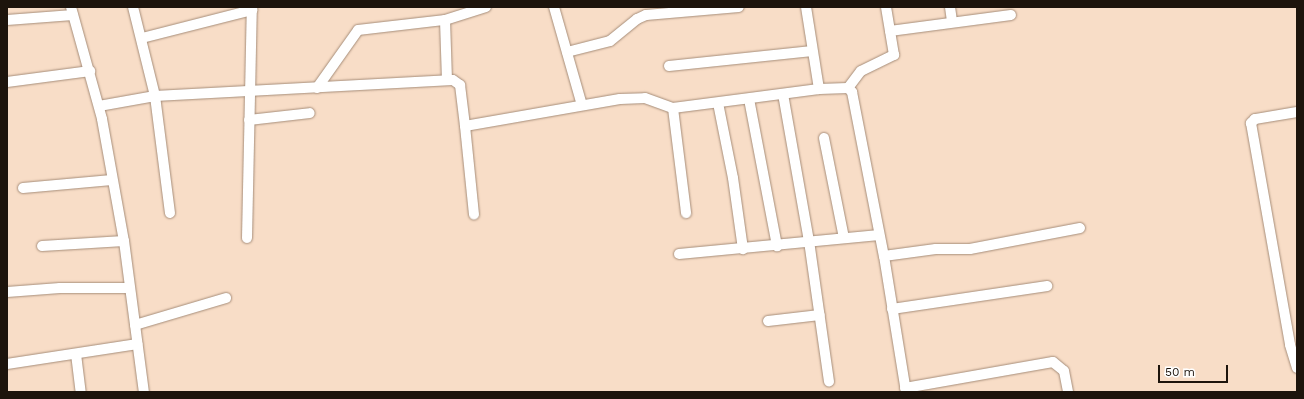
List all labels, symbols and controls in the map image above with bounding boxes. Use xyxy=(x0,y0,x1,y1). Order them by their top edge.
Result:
scale bar xyxy=(1160,357,1230,383)
text: 50 m xyxy=(1165,365,1195,379)

